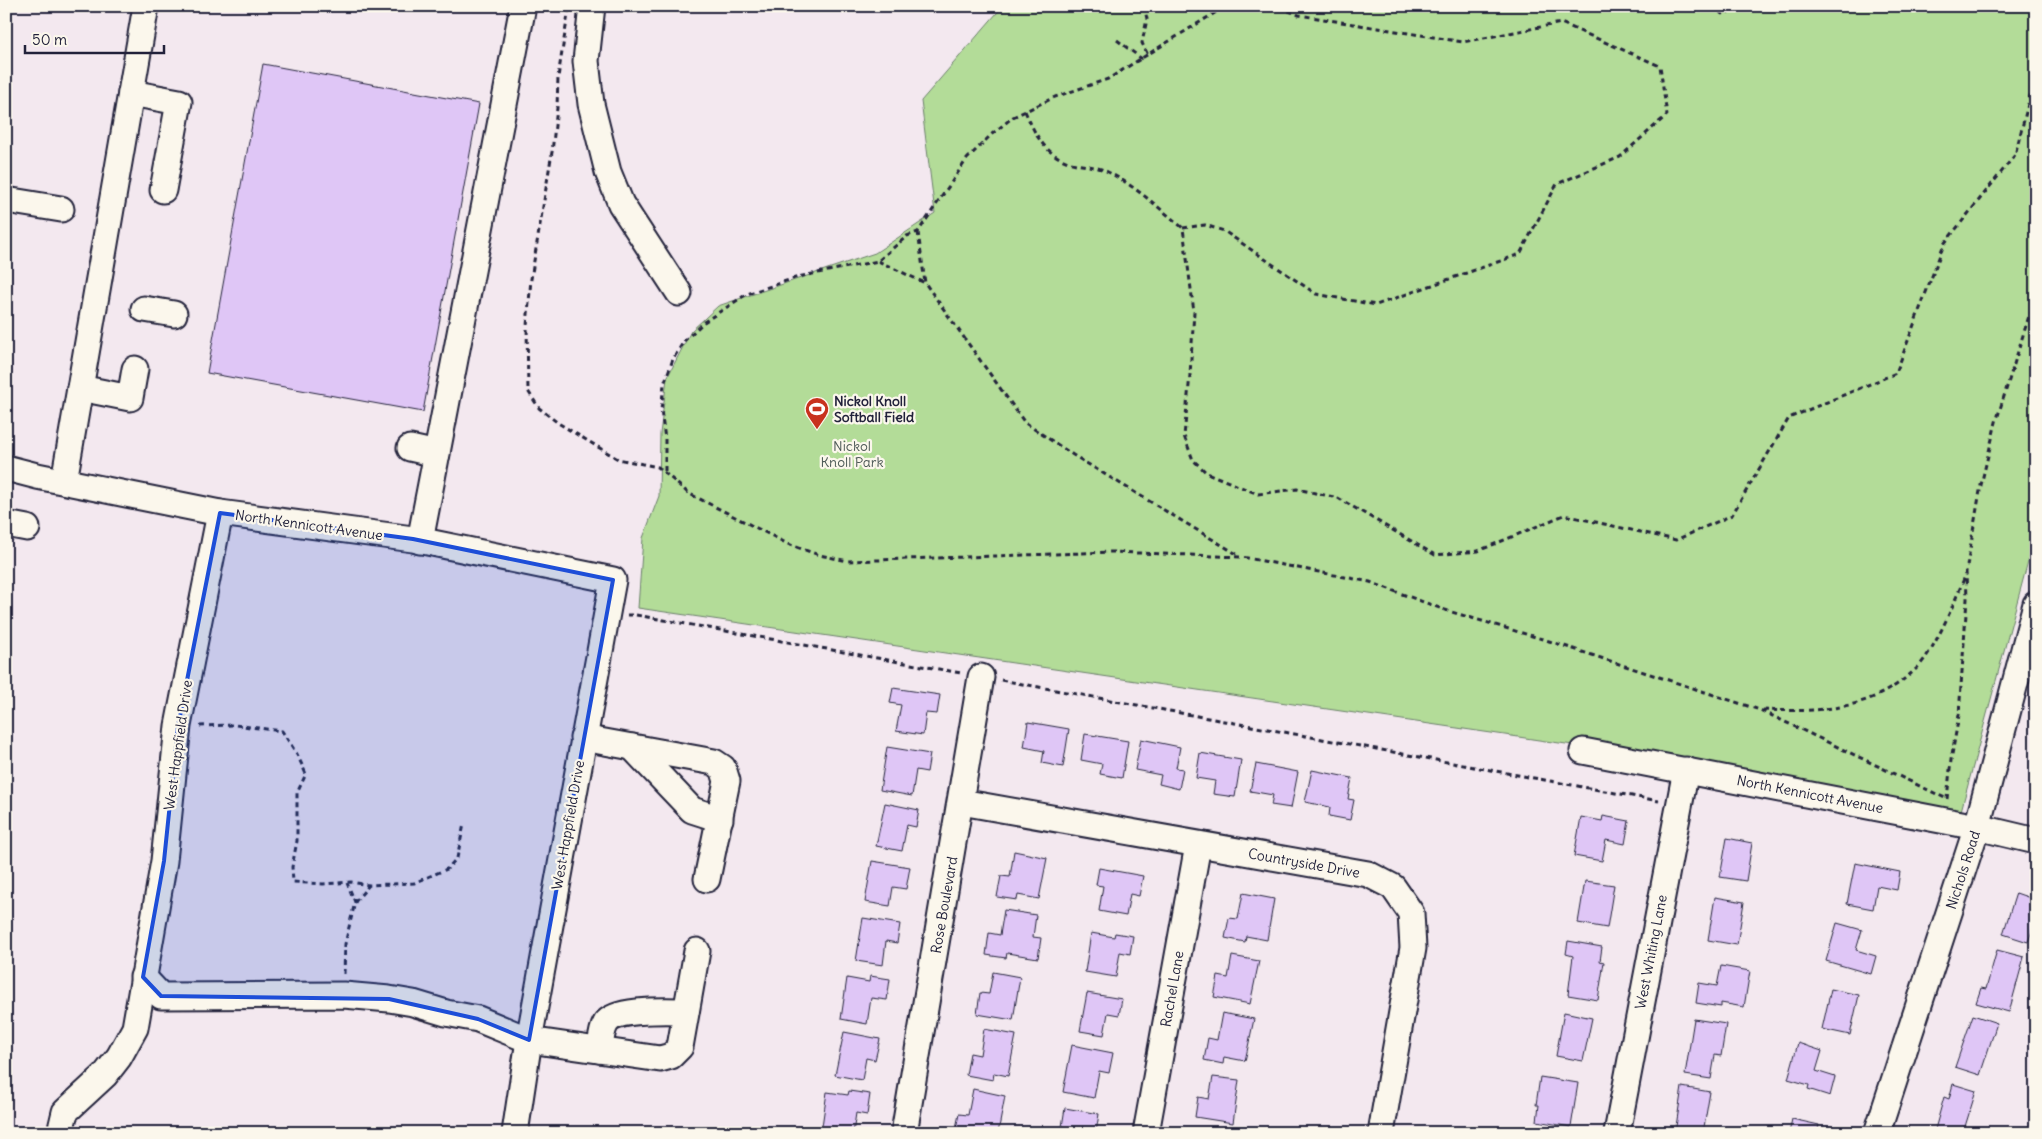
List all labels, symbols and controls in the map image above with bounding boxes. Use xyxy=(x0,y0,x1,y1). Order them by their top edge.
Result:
scale bar xyxy=(25,22,164,54)
text: 50 m xyxy=(32,30,67,49)
place label: Nickol Knoll Softball Field xyxy=(834,392,915,426)
sports icon: Nickol Knoll Softball Field xyxy=(804,396,830,430)
park label: Nickol Knoll Park xyxy=(820,437,884,471)
street label: North Kennicott Avenue xyxy=(234,506,384,544)
street label: West Happfield Drive xyxy=(160,679,196,811)
street label: West Happfield Drive xyxy=(548,759,588,891)
street label: North Kennicott Avenue xyxy=(1735,771,1885,817)
street label: Nichols Road xyxy=(1942,828,1984,912)
street label: Countryside Drive xyxy=(1247,844,1361,882)
street label: Rose Boulevard xyxy=(927,855,961,955)
street label: West Whiting Lane xyxy=(1631,893,1671,1011)
street label: Rachel Lane xyxy=(1156,949,1188,1029)

